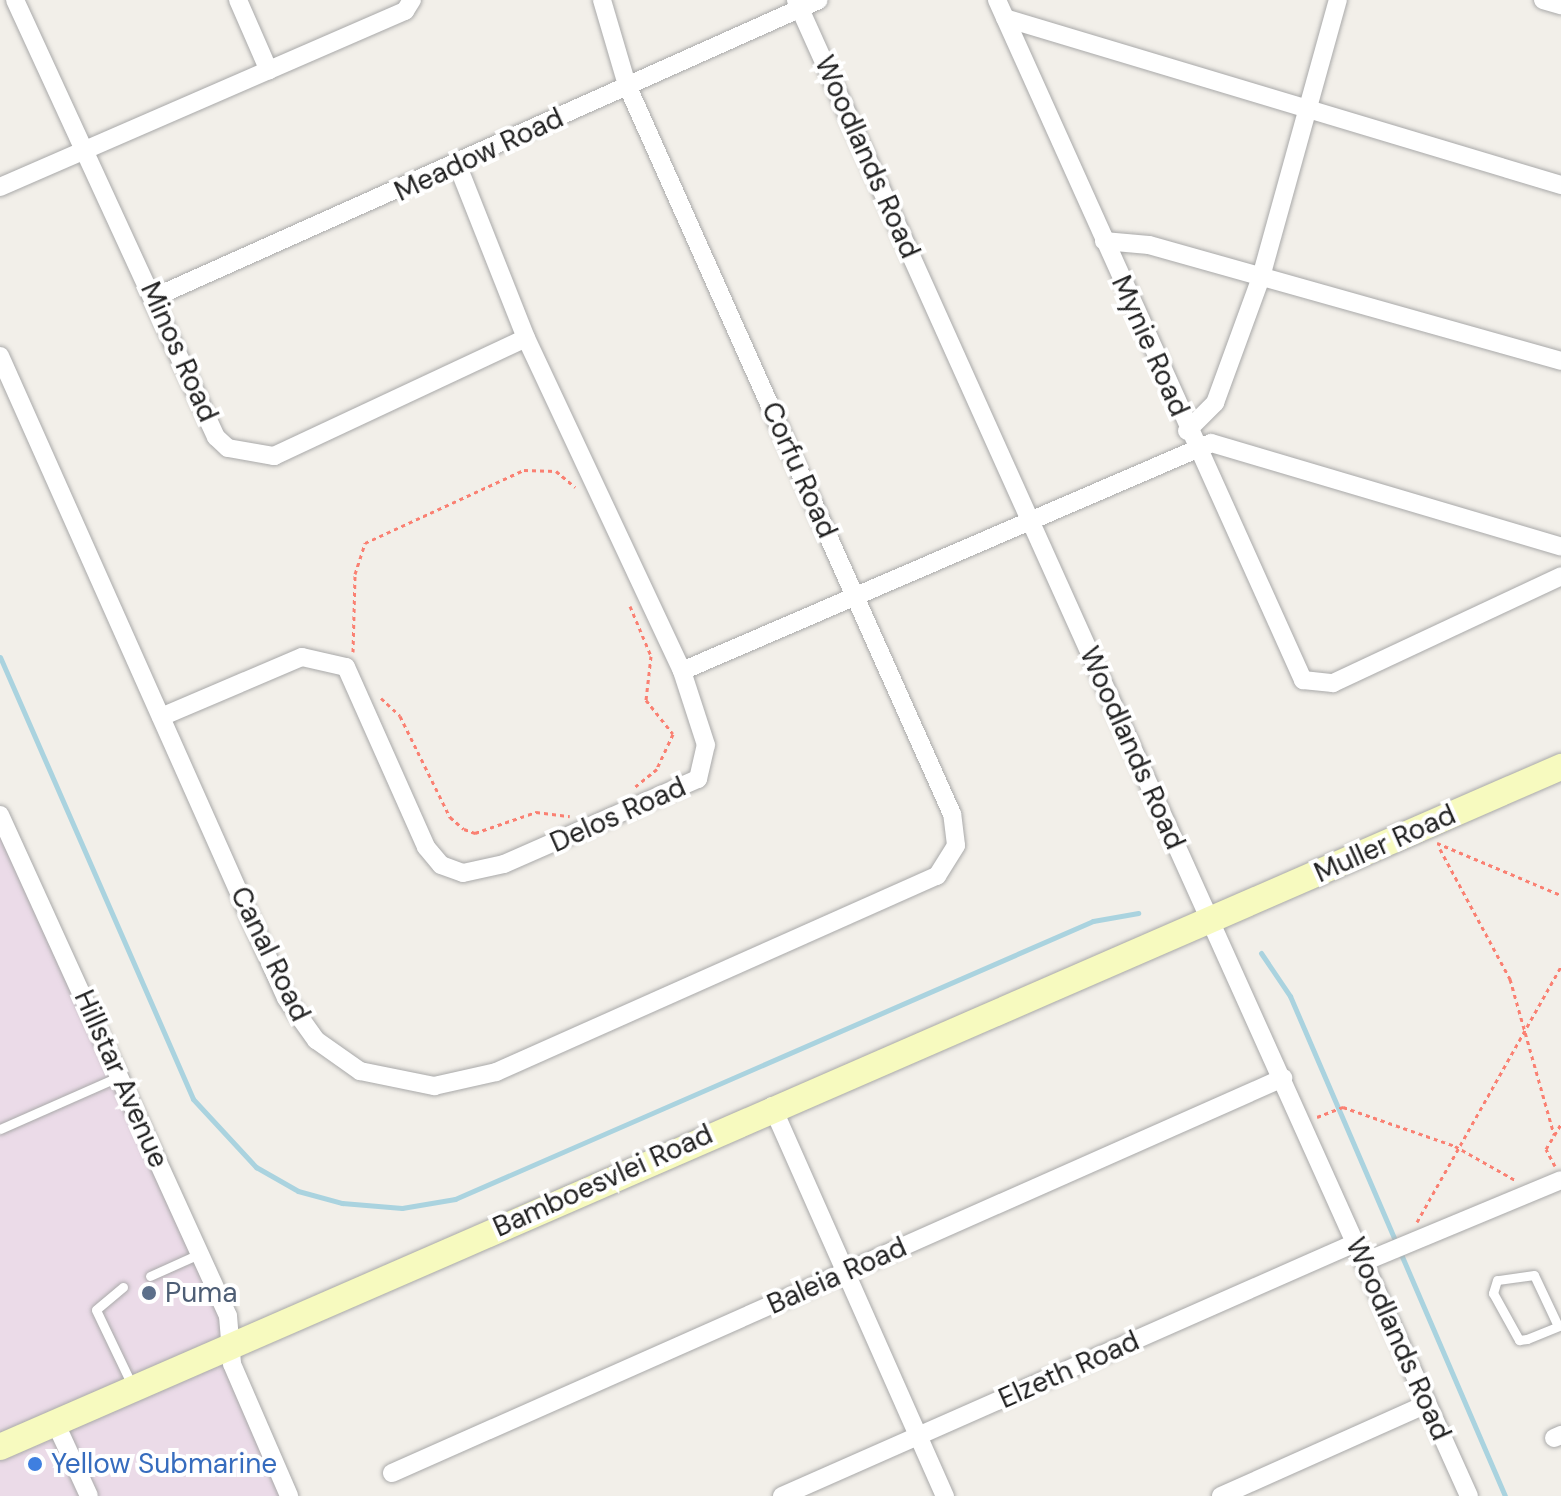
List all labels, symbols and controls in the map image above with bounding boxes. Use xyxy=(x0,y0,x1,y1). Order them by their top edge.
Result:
street label: Woodlands Road xyxy=(807,50,927,264)
street label: Meadow Road xyxy=(389,101,569,209)
street label: Mynie Road xyxy=(1104,270,1196,422)
street label: Minos Road xyxy=(133,277,225,427)
street label: Corfu Road xyxy=(754,397,844,543)
street label: Woodlands Road xyxy=(1072,641,1192,855)
street label: Delos Road xyxy=(545,770,691,860)
street label: Muller Road xyxy=(1309,798,1461,890)
street label: Canal Road xyxy=(223,881,317,1027)
street label: Hillstar Avenue xyxy=(67,985,175,1173)
street label: Bamboesvlei Road xyxy=(488,1118,718,1244)
street label: Baleia Road xyxy=(762,1230,912,1322)
street label: Woodlands Road xyxy=(1338,1232,1458,1446)
place label: Puma xyxy=(165,1276,237,1310)
marker: Puma xyxy=(140,1284,158,1302)
street label: Elzeth Road xyxy=(994,1324,1144,1416)
place label: Yellow Submarine xyxy=(51,1447,277,1481)
marker: Yellow Submarine xyxy=(26,1455,44,1473)

